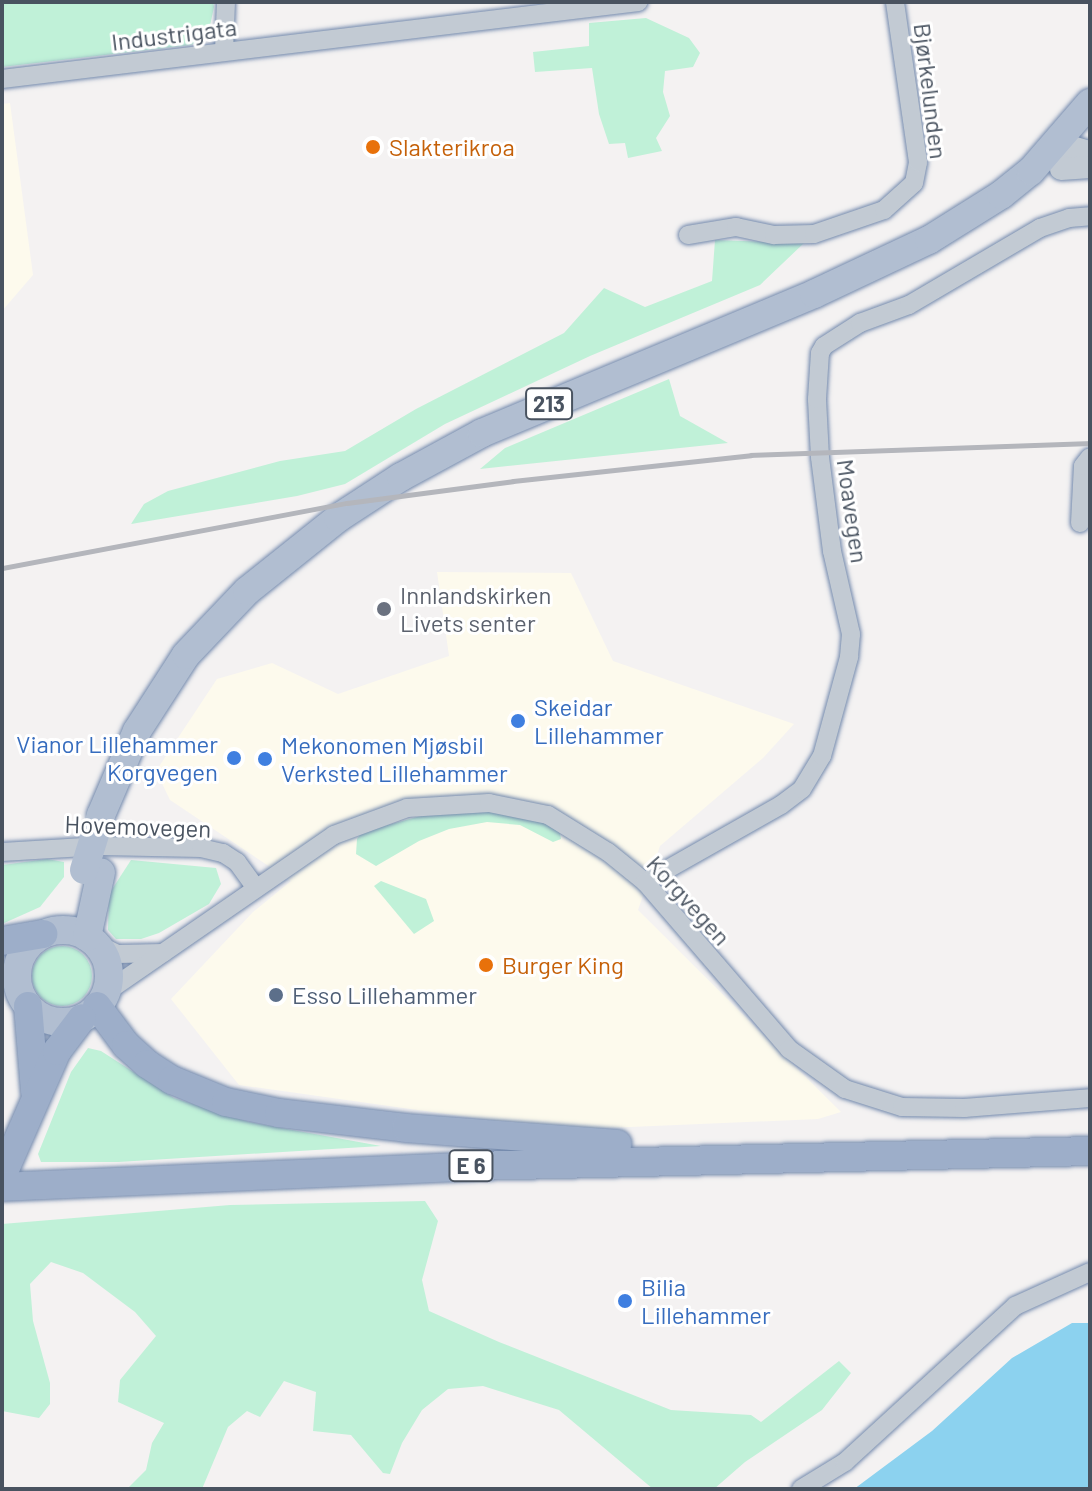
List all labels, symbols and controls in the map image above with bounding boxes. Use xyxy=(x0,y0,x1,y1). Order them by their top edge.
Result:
street label: Industrigata xyxy=(110,12,238,56)
street label: Bjørkelunden xyxy=(908,21,954,161)
place label: Slakterikroa xyxy=(389,133,515,161)
marker: Slakterikroa xyxy=(364,138,382,156)
road number: 213 xyxy=(525,386,573,422)
street label: Moavegen xyxy=(831,457,875,565)
place label: Innlandskirken Livets senter xyxy=(400,581,551,637)
marker: Innlandskirken Livets senter xyxy=(375,600,393,618)
place label: Skeidar Lillehammer xyxy=(534,693,664,749)
marker: Skeidar Lillehammer xyxy=(509,712,527,730)
place label: Vianor Lillehammer Korgvegen xyxy=(16,730,218,786)
place label: Mekonomen Mjøsbil Verksted Lillehammer xyxy=(281,731,508,787)
marker: Vianor Lillehammer Korgvegen xyxy=(225,749,243,767)
marker: Mekonomen Mjøsbil Verksted Lillehammer xyxy=(256,750,274,768)
street label: Hovemovegen xyxy=(64,809,212,843)
street label: Korgvegen xyxy=(641,849,737,951)
place label: Burger King xyxy=(502,951,624,979)
marker: Burger King xyxy=(477,956,495,974)
place label: Esso Lillehammer xyxy=(292,981,477,1009)
marker: Esso Lillehammer xyxy=(267,986,285,1004)
road number: E 6 xyxy=(447,1148,495,1184)
place label: Bilia Lillehammer xyxy=(641,1273,771,1329)
marker: Bilia Lillehammer xyxy=(616,1292,634,1310)

